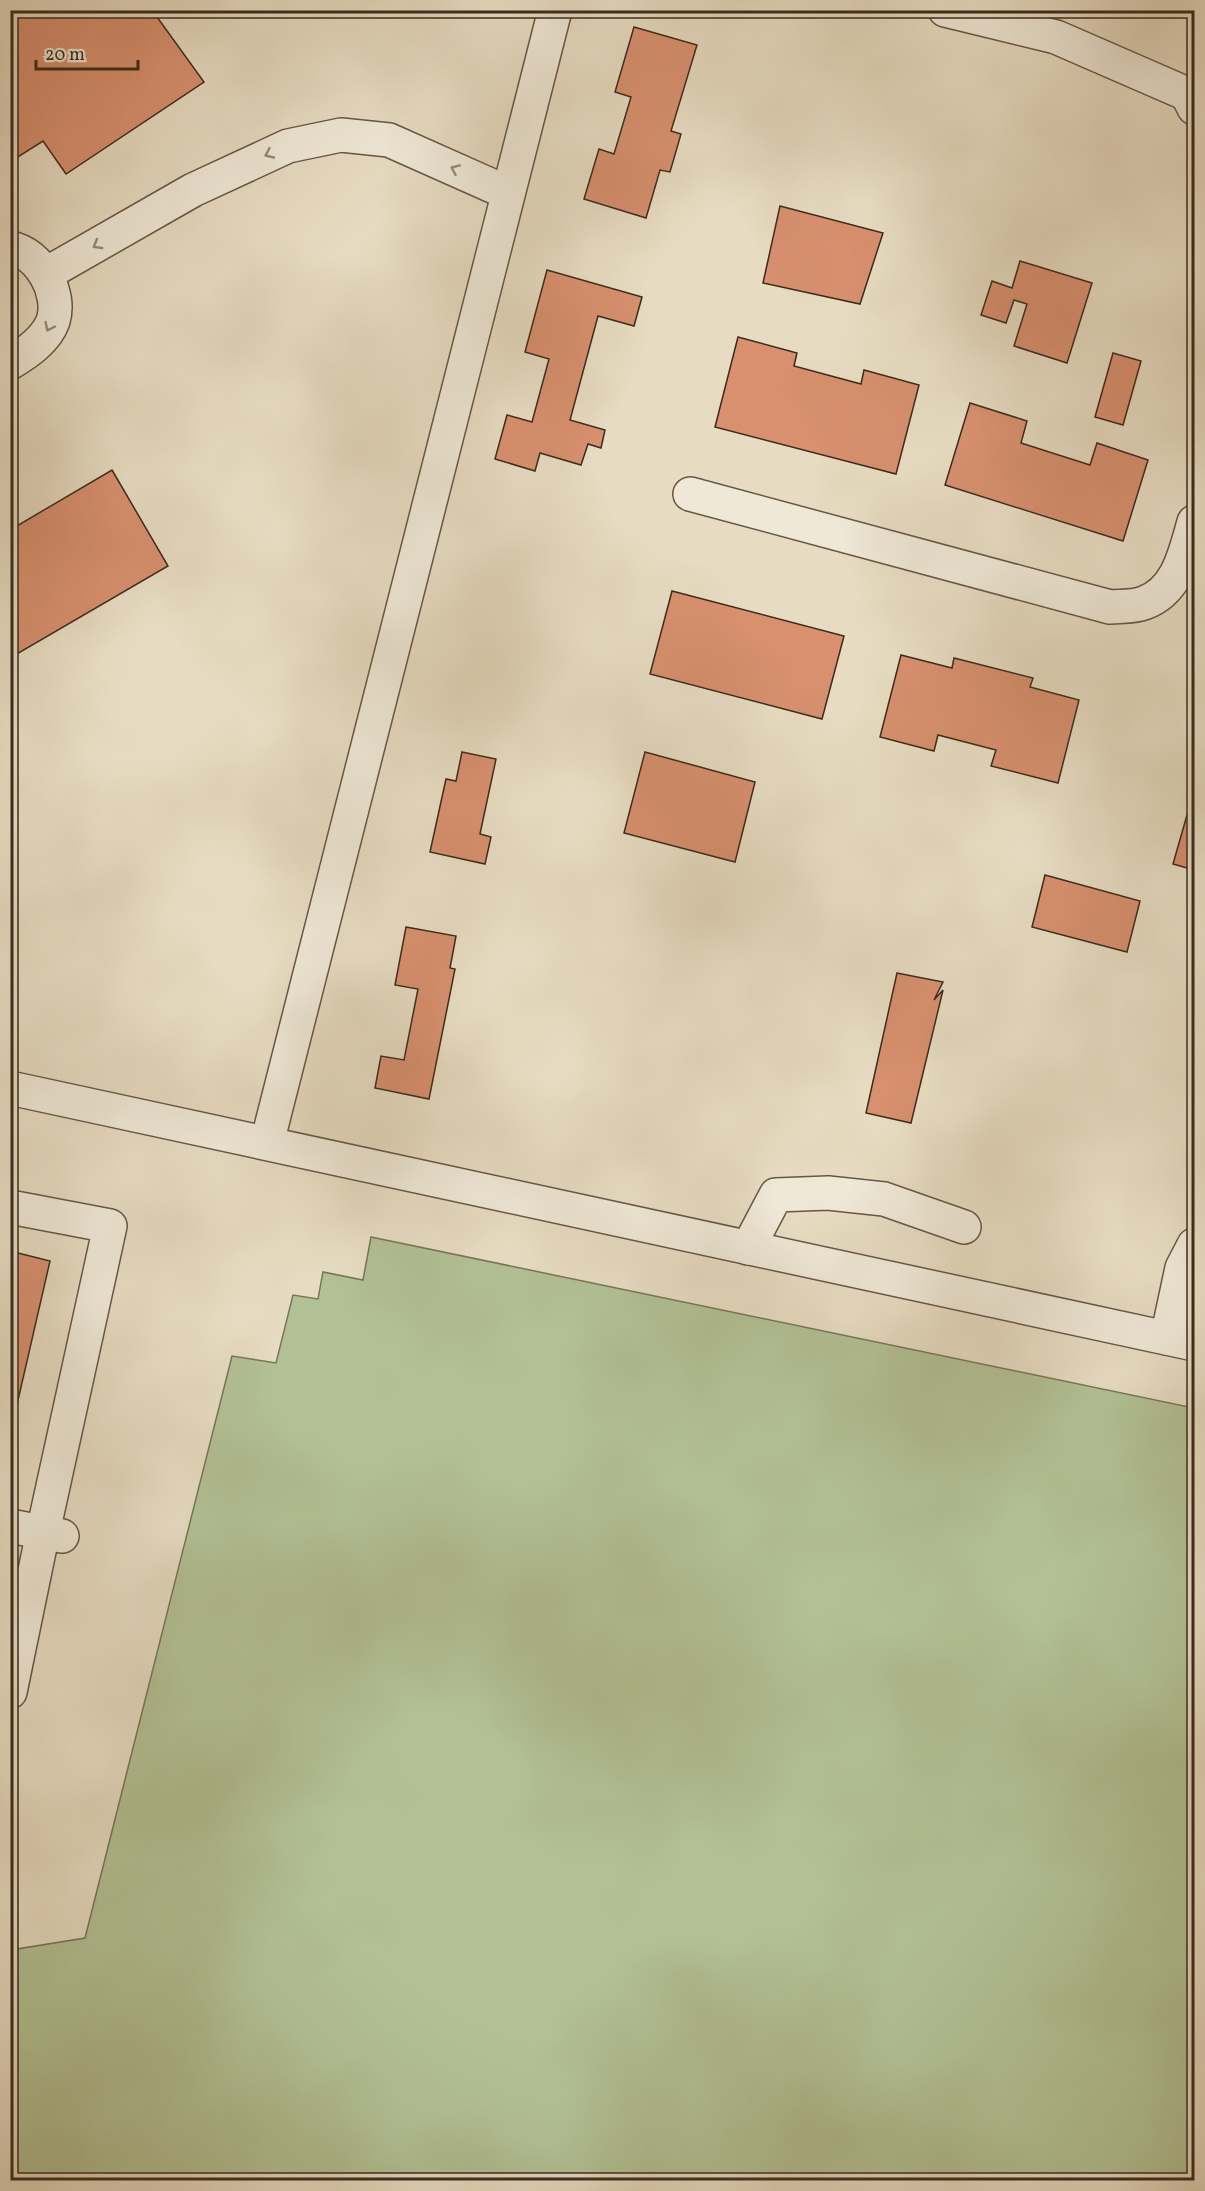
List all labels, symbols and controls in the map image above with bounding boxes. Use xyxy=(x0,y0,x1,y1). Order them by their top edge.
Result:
scale bar xyxy=(36,33,138,71)
text: 20 m xyxy=(45,43,85,68)
one-way arrow xyxy=(265,147,276,159)
one-way arrow xyxy=(450,164,461,176)
one-way arrow xyxy=(93,238,103,249)
one-way arrow xyxy=(44,320,56,331)

